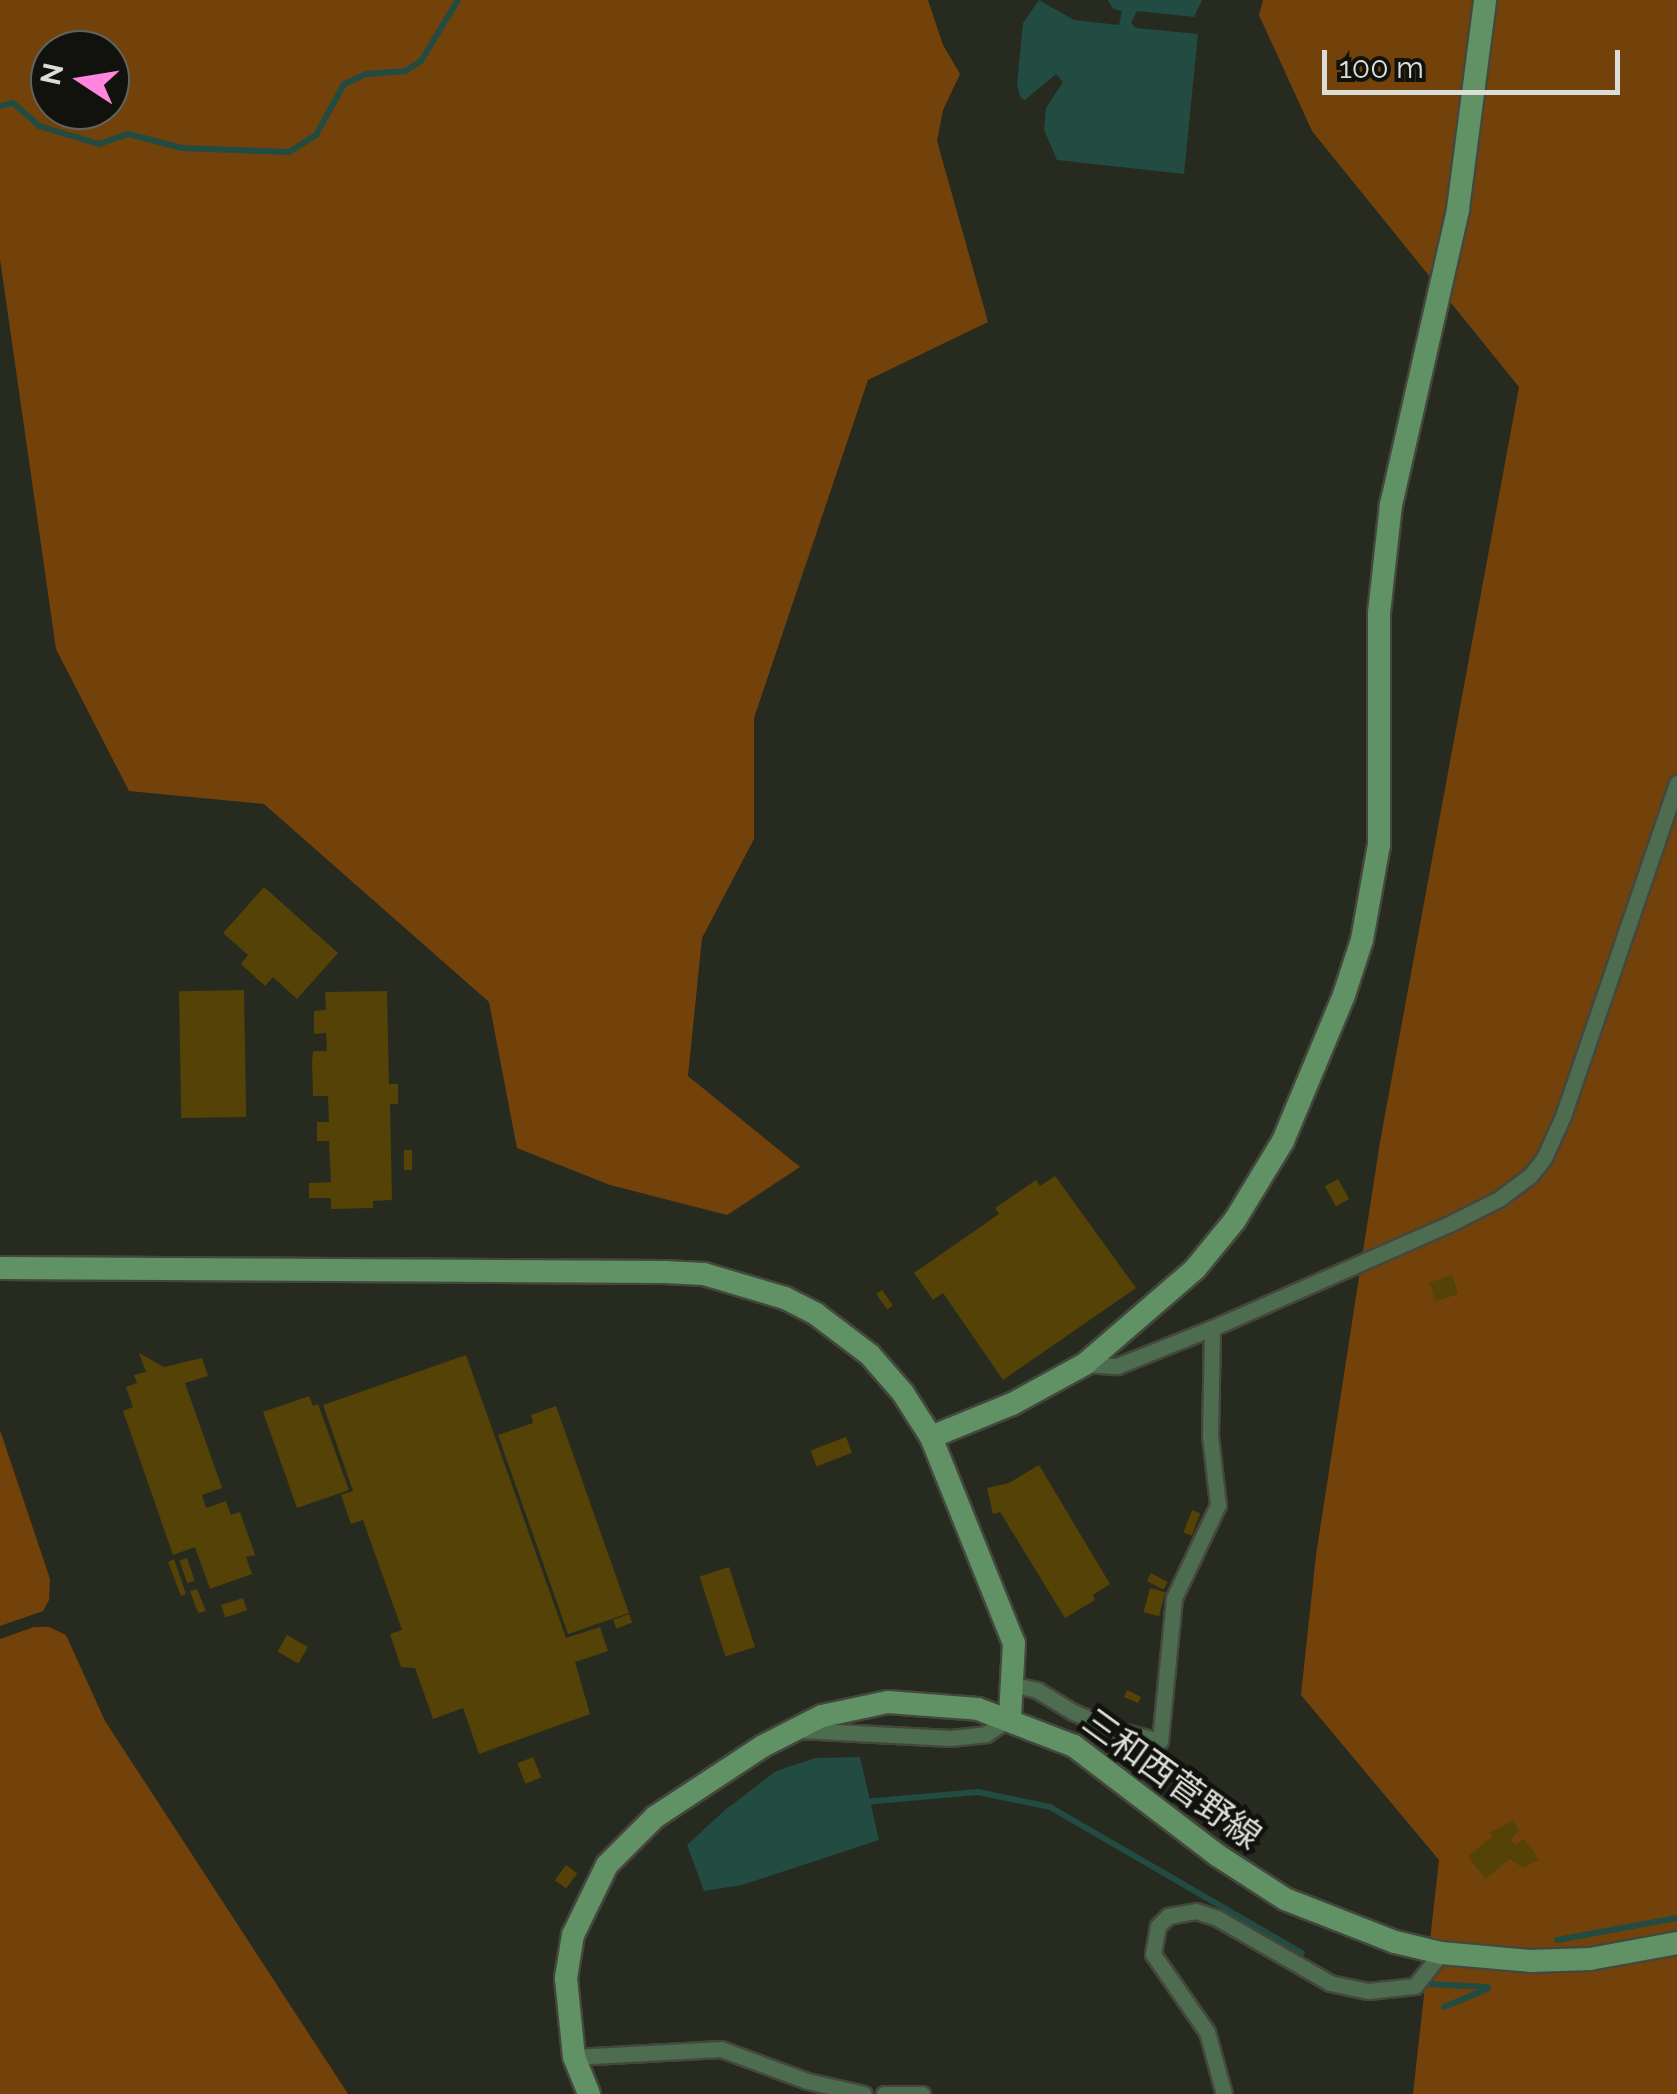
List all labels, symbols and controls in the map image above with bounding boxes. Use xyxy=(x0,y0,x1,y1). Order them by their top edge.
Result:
north arrow xyxy=(30,30,130,130)
scale bar xyxy=(1327,30,1624,92)
text: 100 m xyxy=(1339,50,1424,85)
text: N xyxy=(34,60,70,88)
street label: 三和西菅野線 xyxy=(1075,1700,1269,1858)

